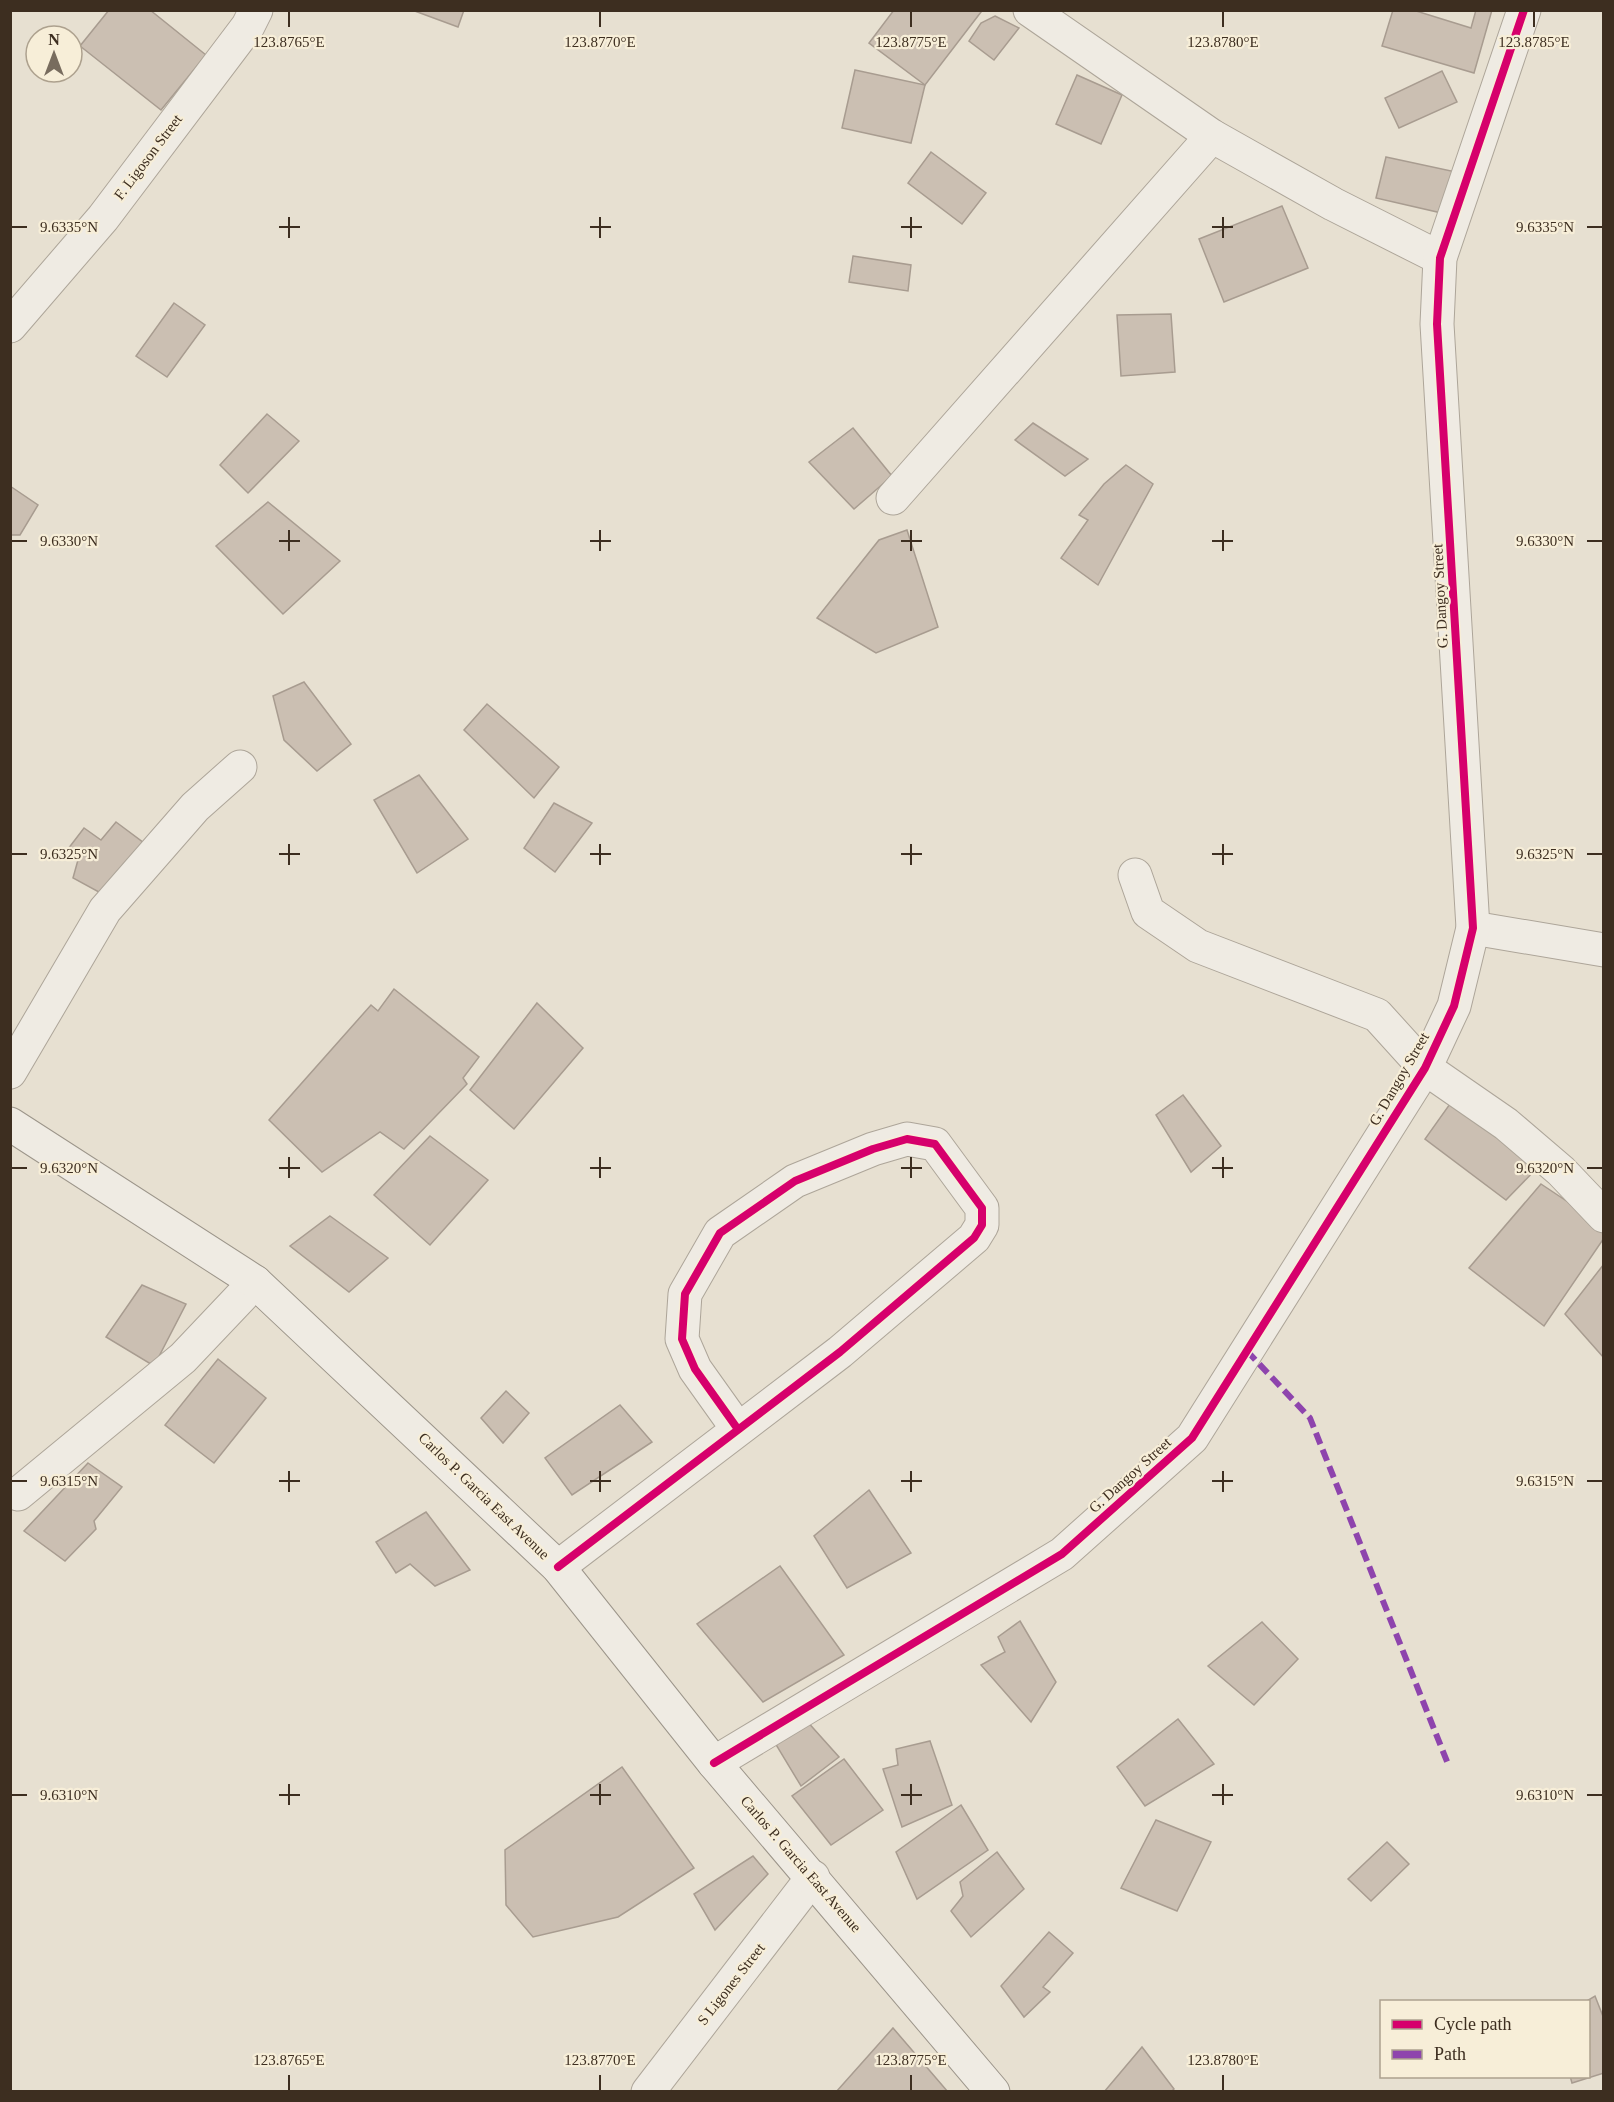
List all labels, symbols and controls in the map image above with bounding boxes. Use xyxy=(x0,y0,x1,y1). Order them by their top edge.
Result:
north arrow xyxy=(24,24,84,84)
text: N xyxy=(48,31,60,48)
text: 123.8765°E xyxy=(253,34,325,50)
text: 123.8770°E xyxy=(564,34,636,50)
text: 123.8775°E xyxy=(875,34,947,50)
text: 123.8780°E xyxy=(1187,34,1259,50)
text: 123.8785°E xyxy=(1498,34,1570,50)
street label: F. Ligoson Street xyxy=(111,111,186,203)
text: 9.6335°N xyxy=(40,219,98,235)
text: 9.6335°N xyxy=(1516,219,1574,235)
text: 9.6330°N xyxy=(40,533,98,549)
text: 9.6330°N xyxy=(1516,533,1574,549)
street label: G. Dangoy Street xyxy=(1429,543,1451,649)
text: 9.6325°N xyxy=(40,846,98,862)
text: 9.6325°N xyxy=(1516,846,1574,862)
street label: G. Dangoy Street xyxy=(1366,1029,1432,1128)
text: 9.6320°N xyxy=(40,1160,98,1176)
text: 9.6320°N xyxy=(1516,1160,1574,1176)
street label: Carlos P. Garcia East Avenue xyxy=(415,1429,553,1563)
street label: G. Dangoy Street xyxy=(1086,1434,1175,1516)
text: 9.6315°N xyxy=(40,1473,98,1489)
text: 9.6315°N xyxy=(1516,1473,1574,1489)
text: 9.6310°N xyxy=(40,1787,98,1803)
text: 9.6310°N xyxy=(1516,1787,1574,1803)
street label: Carlos P. Garcia East Avenue xyxy=(738,1793,865,1936)
street label: S Ligones Street xyxy=(694,1939,768,2028)
legend xyxy=(1380,2000,1590,2078)
text: Cycle path xyxy=(1434,2014,1511,2034)
text: Path xyxy=(1434,2044,1466,2064)
text: 123.8765°E xyxy=(253,2052,325,2068)
text: 123.8770°E xyxy=(564,2052,636,2068)
text: 123.8775°E xyxy=(875,2052,947,2068)
text: 123.8780°E xyxy=(1187,2052,1259,2068)

